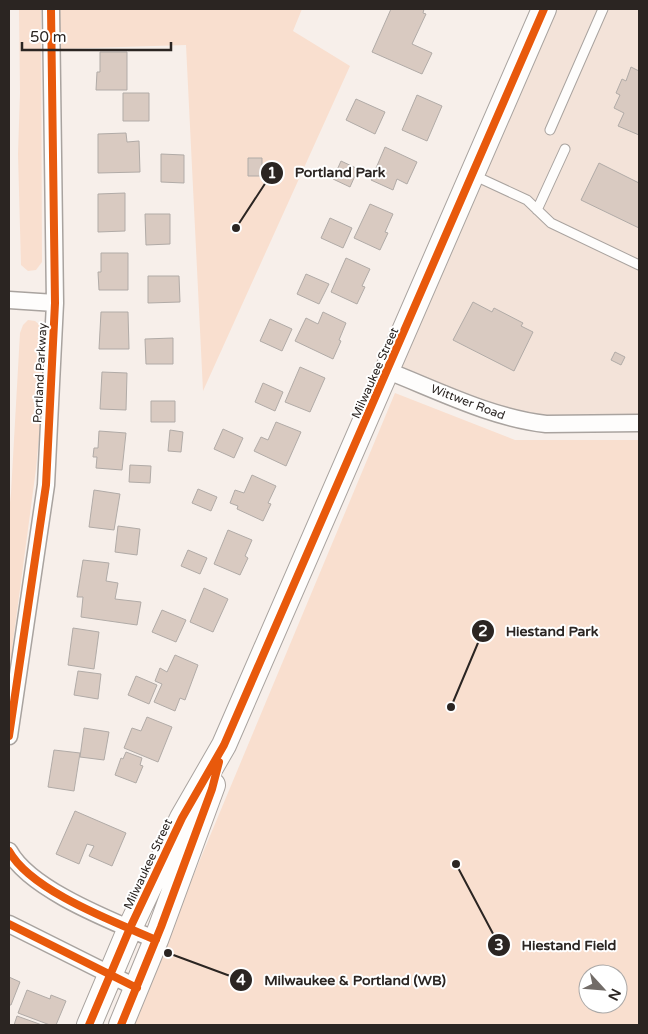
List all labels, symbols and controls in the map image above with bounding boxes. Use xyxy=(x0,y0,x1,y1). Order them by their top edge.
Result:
scale bar xyxy=(22,20,171,52)
text: 50 m xyxy=(30,28,67,46)
callout: Portland Park xyxy=(260,158,395,187)
text: 1 xyxy=(267,164,277,182)
text: Portland Park xyxy=(295,164,386,181)
street label: Portland Parkway xyxy=(30,322,50,423)
street label: Milwaukee Street xyxy=(349,325,402,421)
street label: Wittwer Road xyxy=(429,381,507,423)
callout: Hiestand Park xyxy=(471,616,608,645)
text: 2 xyxy=(478,622,488,640)
text: Hiestand Park xyxy=(506,623,599,640)
street label: Milwaukee Street xyxy=(121,816,175,912)
callout: Hiestand Field xyxy=(487,930,627,959)
text: 3 xyxy=(494,936,504,954)
text: Hiestand Field xyxy=(522,937,617,954)
north arrow xyxy=(578,964,628,1014)
callout: Milwaukee & Portland (WB) xyxy=(229,965,456,994)
text: 4 xyxy=(236,971,246,989)
text: Milwaukee & Portland (WB) xyxy=(264,972,446,989)
text: N xyxy=(604,986,624,1003)

